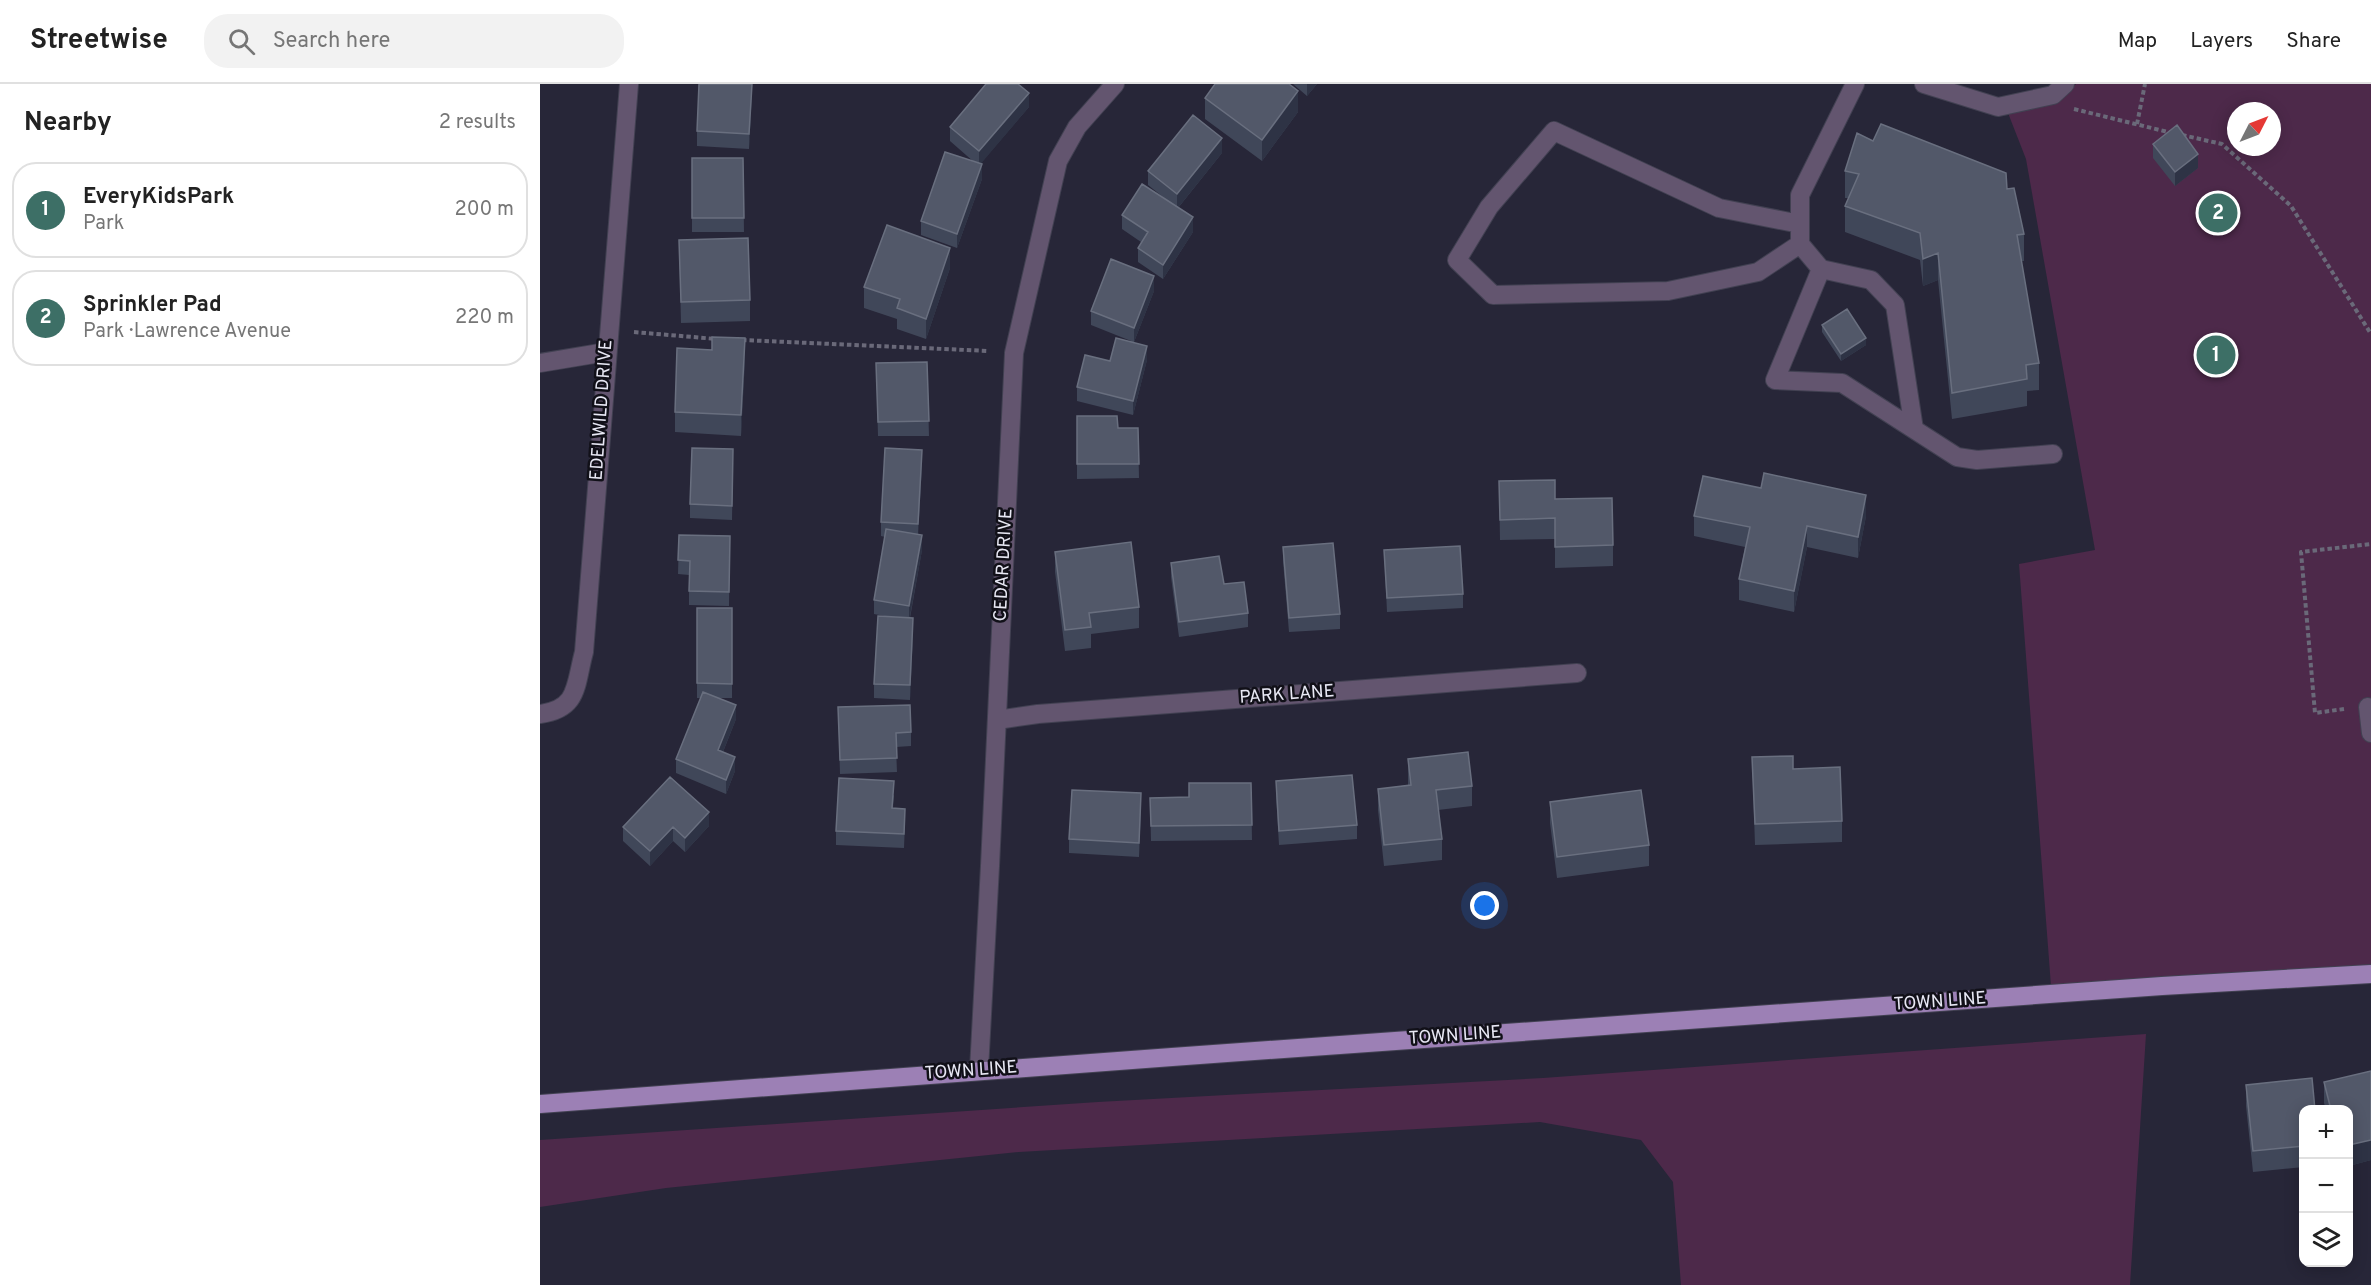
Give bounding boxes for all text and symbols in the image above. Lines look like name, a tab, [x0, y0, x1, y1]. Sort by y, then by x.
search box	[204, 14, 624, 68]
text: Streetwise	[30, 23, 168, 59]
icon: search	[225, 25, 258, 58]
text: Search here	[273, 28, 390, 55]
text: Map	[2118, 28, 2157, 55]
text: Layers	[2190, 28, 2253, 55]
text: Share	[2286, 28, 2341, 55]
north arrow	[2227, 102, 2281, 156]
text: Nearby	[24, 107, 112, 140]
text: 2 results	[439, 110, 516, 136]
text: EveryKidsPark	[83, 184, 234, 211]
pin: 2	[2198, 190, 2238, 236]
text: 1	[42, 197, 50, 223]
text: 200 m	[455, 197, 514, 223]
text: Park	[83, 211, 124, 237]
text: Sprinkler Pad	[83, 292, 222, 319]
text: 2	[39, 305, 52, 331]
text: 220 m	[455, 305, 514, 331]
text: Park · Lawrence Avenue	[83, 319, 291, 345]
pin: 1	[2196, 332, 2236, 378]
street label: EDELWILD DRIVE	[586, 339, 618, 481]
street label: CEDAR DRIVE	[990, 508, 1018, 622]
street label: PARK LANE	[1239, 680, 1335, 710]
your location	[1470, 891, 1499, 920]
street label: TOWN LINE	[1893, 987, 1987, 1017]
street label: TOWN LINE	[1408, 1021, 1502, 1051]
street label: TOWN LINE	[924, 1056, 1018, 1086]
map controls	[2299, 1105, 2353, 1267]
button: +	[2299, 1105, 2353, 1159]
button: −	[2299, 1159, 2353, 1213]
button: layers	[2299, 1213, 2353, 1267]

